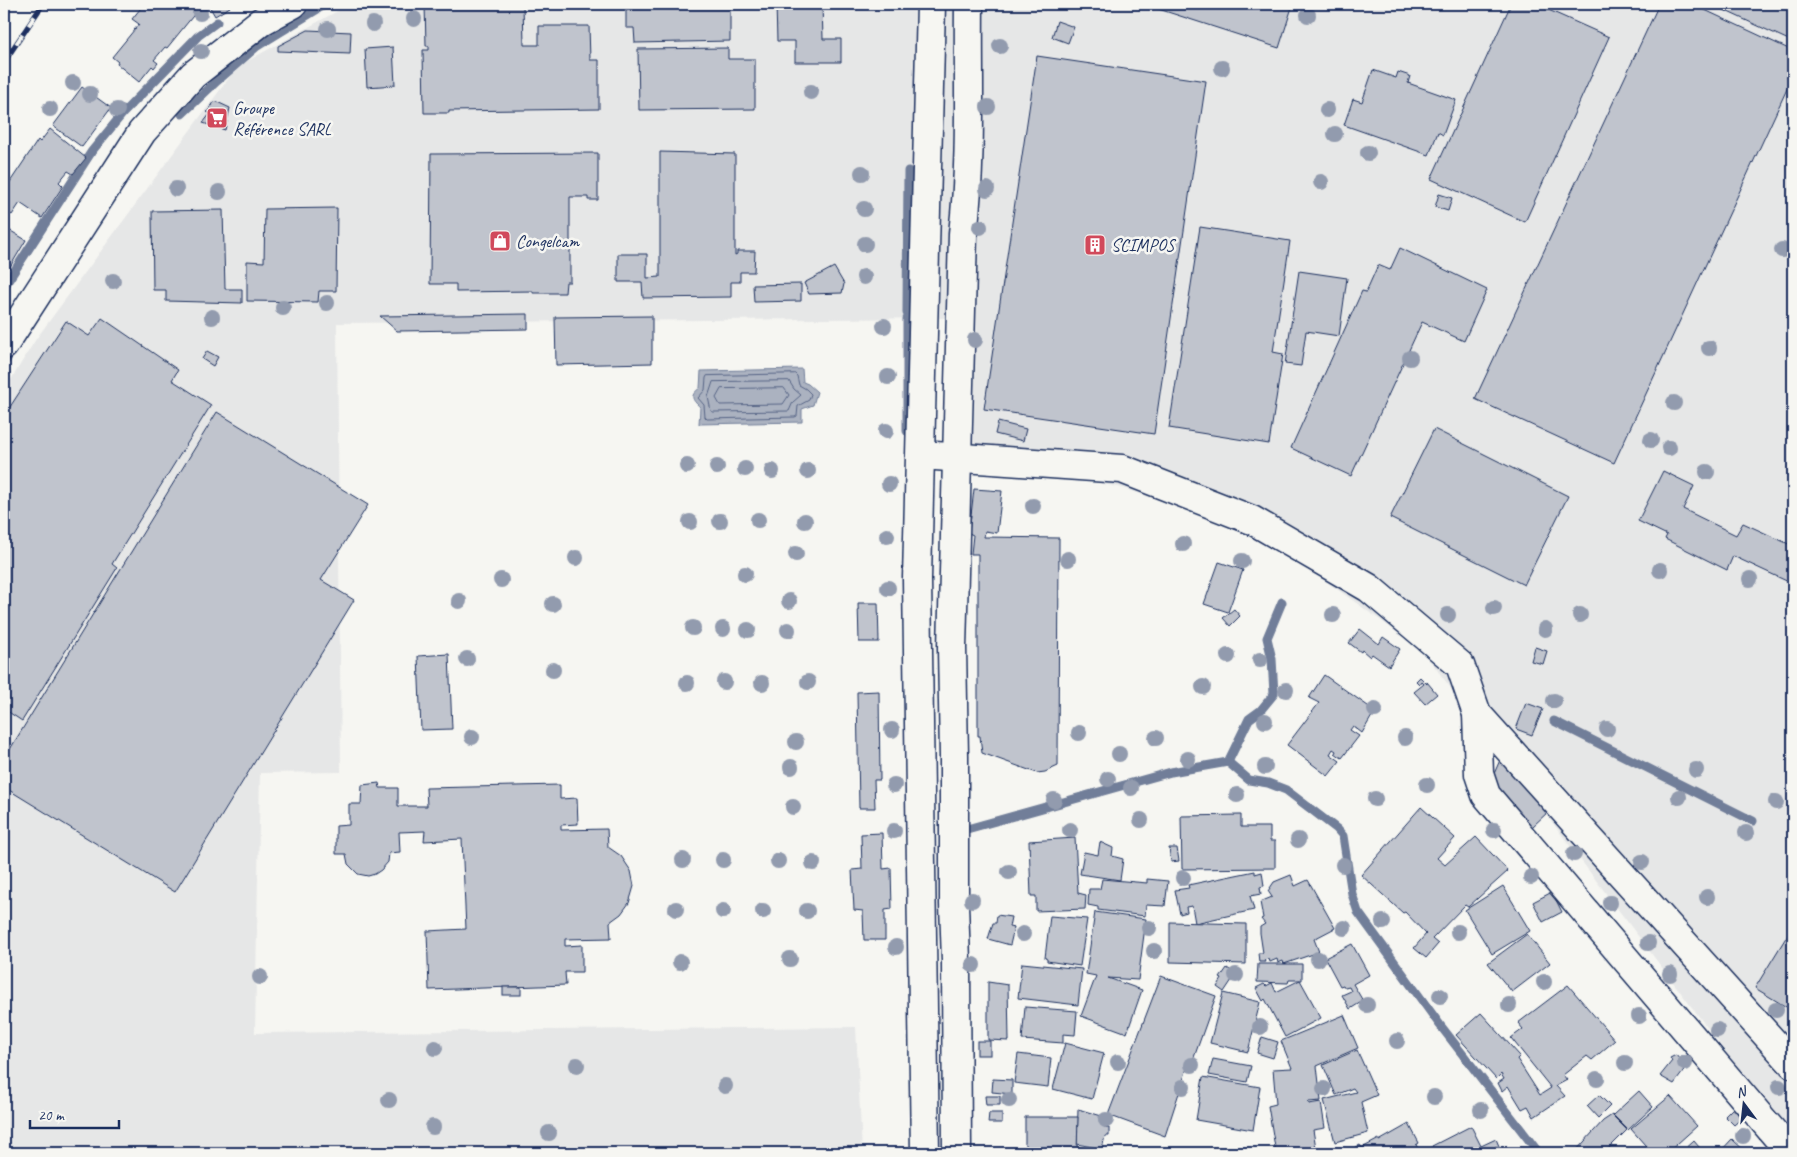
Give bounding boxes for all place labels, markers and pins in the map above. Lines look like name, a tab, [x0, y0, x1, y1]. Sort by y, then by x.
place label: Groupe Référence SARL	[233, 97, 332, 140]
supermarket icon: Groupe Référence SARL	[205, 106, 229, 130]
shop icon: Congelcam	[488, 229, 512, 253]
place label: Congelcam	[516, 230, 580, 252]
building icon: SCIMPOS	[1083, 233, 1107, 257]
place label: SCIMPOS	[1111, 234, 1177, 256]

